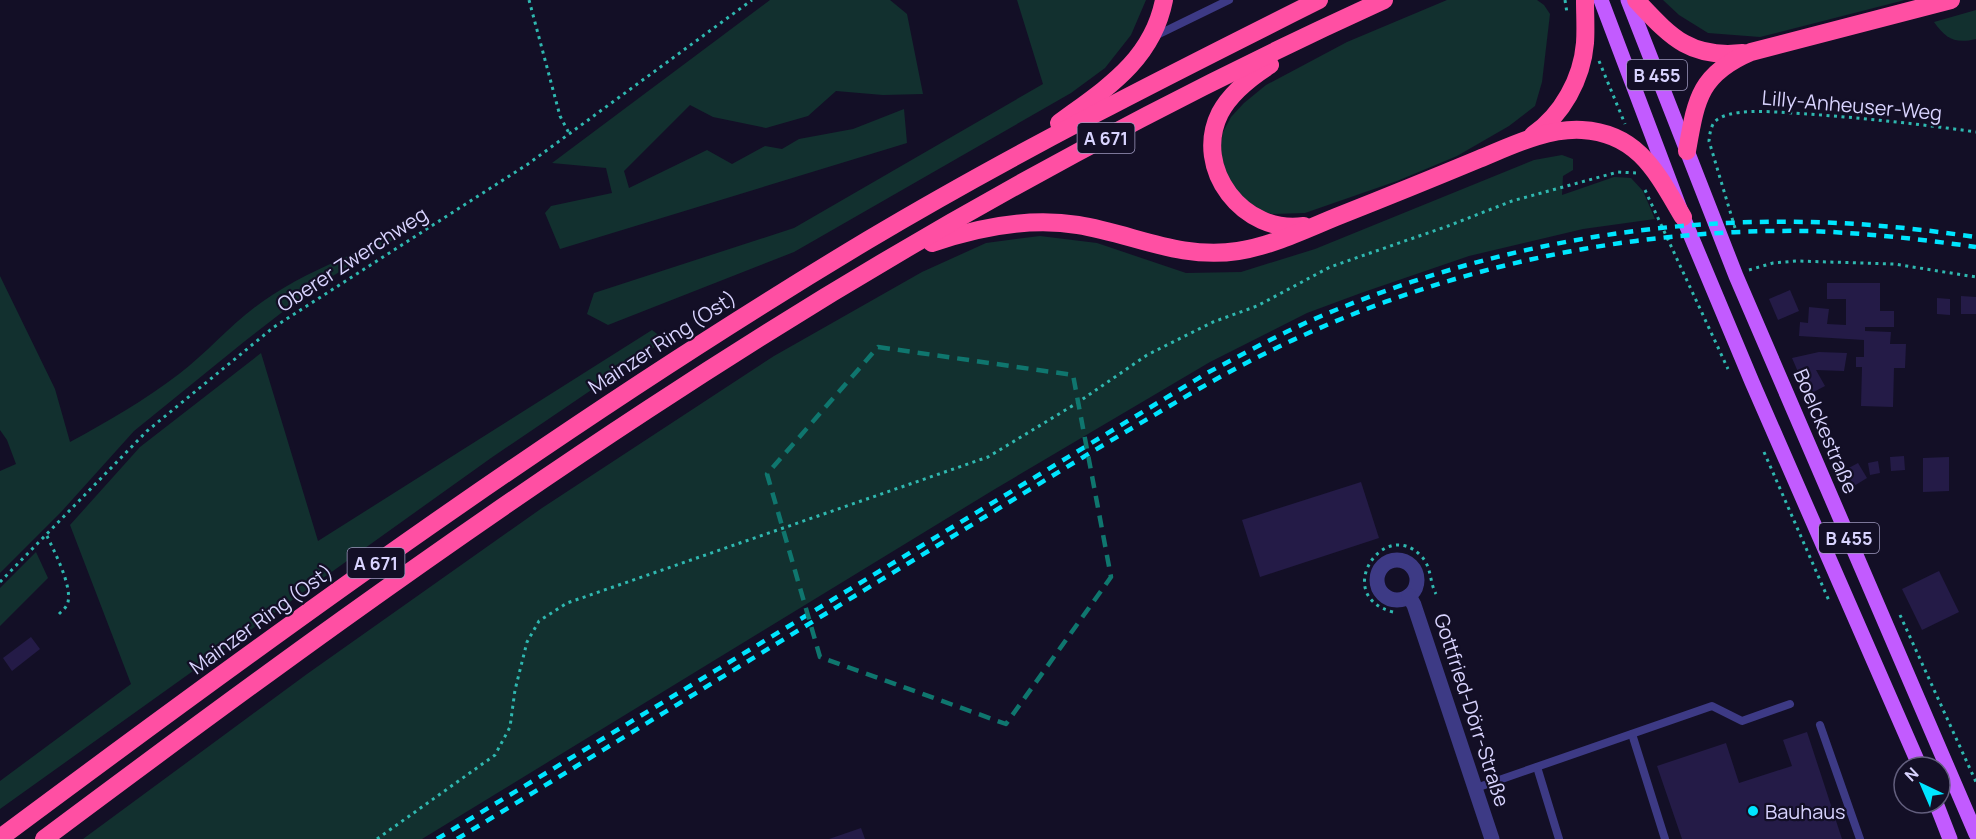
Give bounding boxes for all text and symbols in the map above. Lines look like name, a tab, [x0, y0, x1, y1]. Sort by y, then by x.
road number: B 455	[1627, 60, 1687, 90]
street label: Lilly-Anheuser-Weg	[1761, 84, 1943, 126]
road number: A 671	[1078, 123, 1134, 153]
street label: Oberer Zwerchweg	[272, 200, 432, 318]
street label: Mainzer Ring (Ost)	[583, 284, 741, 400]
street label: Boelckestraße	[1788, 364, 1864, 498]
road number: B 455	[1819, 523, 1879, 553]
road number: A 671	[348, 548, 404, 578]
street label: Mainzer Ring (Ost)	[184, 558, 338, 680]
street label: Gottfried-Dörr-Straße	[1428, 610, 1516, 810]
north arrow	[1892, 755, 1952, 815]
text: N	[1900, 762, 1923, 786]
place label: Bauhaus	[1765, 798, 1846, 825]
marker: Bauhaus	[1746, 804, 1760, 818]

